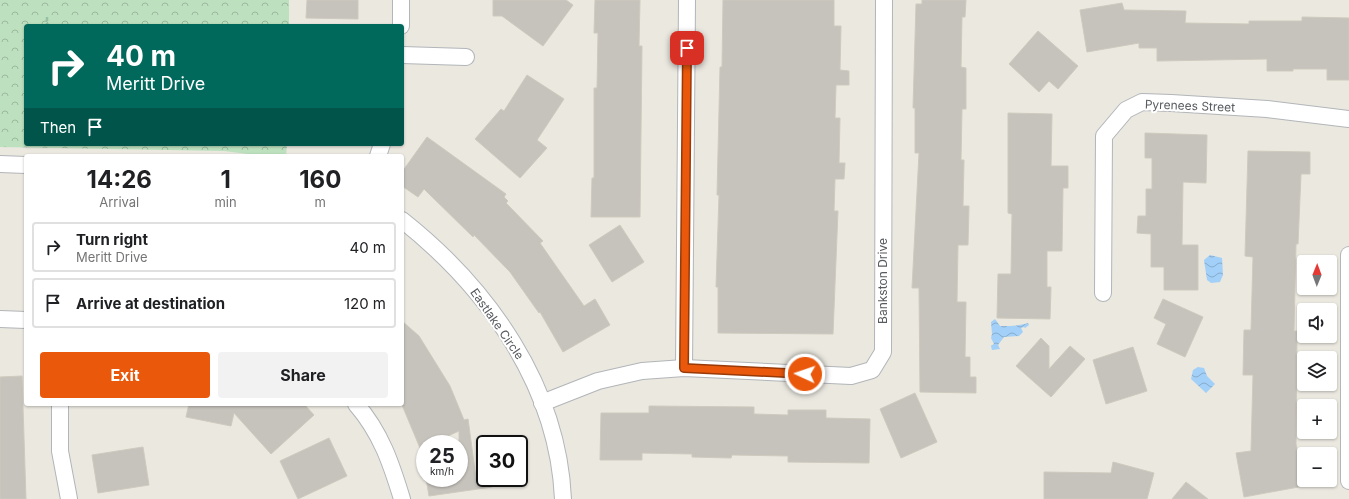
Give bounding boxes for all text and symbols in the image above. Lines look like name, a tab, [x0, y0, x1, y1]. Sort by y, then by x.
pin	[670, 31, 704, 65]
icon: arrive	[676, 37, 698, 59]
text: 40 m	[106, 39, 176, 73]
icon: right	[40, 40, 92, 92]
text: Meritt Drive	[106, 73, 205, 94]
street label: Pyrenees Street	[1145, 96, 1236, 115]
icon: arrive	[84, 116, 106, 138]
text: Then	[40, 118, 76, 137]
text: 14:26	[87, 165, 152, 194]
text: 1	[220, 165, 231, 194]
text: 160	[299, 165, 341, 194]
text: Arrival	[99, 194, 139, 210]
text: min	[214, 194, 237, 210]
text: m	[315, 194, 326, 210]
text: Turn right	[76, 230, 148, 249]
icon: right	[42, 236, 64, 258]
text: 40 m	[349, 238, 386, 257]
street label: Bankston Drive	[875, 238, 890, 324]
text: Meritt Drive	[76, 249, 148, 265]
north arrow	[1297, 255, 1337, 295]
map controls	[1297, 255, 1337, 487]
street label: Eastlake Circle	[467, 285, 527, 362]
icon: arrive	[42, 292, 64, 314]
text: Arrive at destination	[76, 294, 225, 313]
text: 120 m	[344, 294, 386, 313]
button: sound	[1297, 303, 1337, 343]
button: layers	[1297, 351, 1337, 391]
button: Exit	[40, 352, 210, 398]
button: Share	[218, 352, 388, 398]
position arrow	[784, 353, 826, 395]
button: +	[1297, 399, 1337, 439]
speed limit sign: 30	[476, 435, 528, 487]
text: 25	[429, 444, 455, 468]
button: −	[1297, 447, 1337, 487]
text: km/h	[430, 465, 454, 477]

